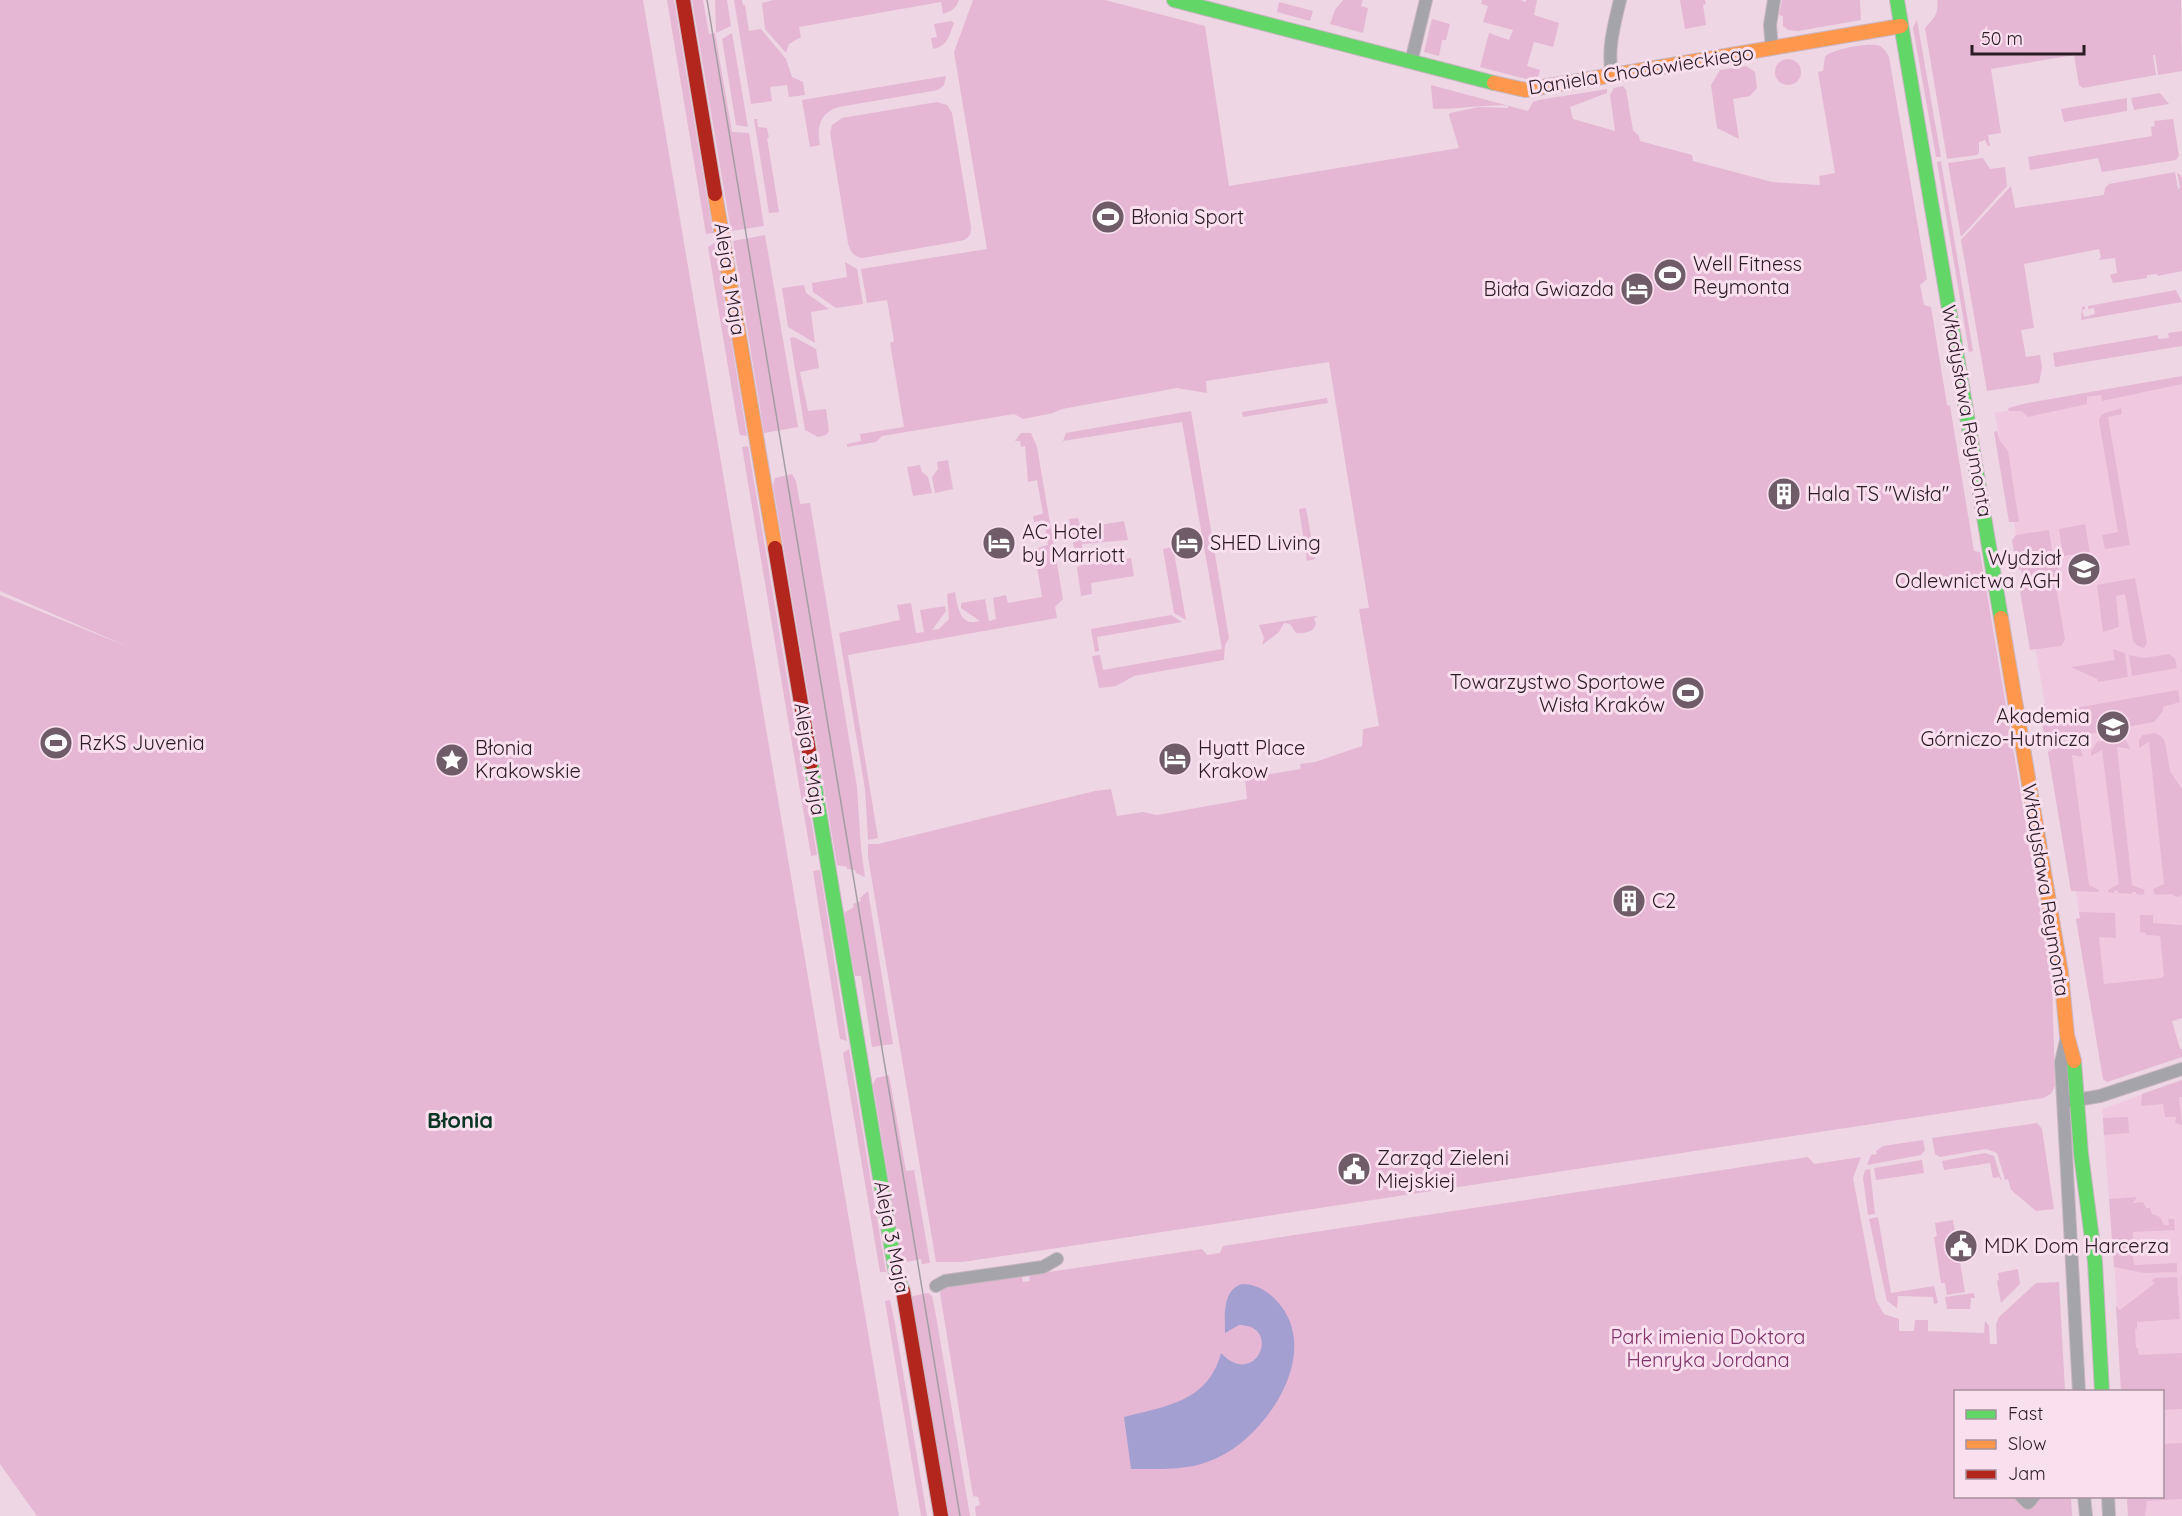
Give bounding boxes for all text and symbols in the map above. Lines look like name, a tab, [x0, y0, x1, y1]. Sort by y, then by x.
scale bar	[1972, 18, 2084, 56]
text: 50 m	[1981, 27, 2023, 50]
street label: Daniela Chodowieckiego	[1526, 39, 1755, 100]
sports icon: Błonia Sport	[1090, 199, 1126, 235]
place label: Błonia Sport	[1131, 204, 1244, 229]
street label: Aleja 3 Maja	[709, 221, 752, 337]
place label: Well Fitness Reymonta	[1693, 251, 1802, 299]
sports icon: Well Fitness Reymonta	[1652, 257, 1688, 293]
hotel icon: Biała Gwiazda	[1619, 271, 1655, 307]
place label: Biała Gwiazda	[1483, 276, 1614, 301]
street label: Władysława Reymonta	[1937, 303, 1998, 519]
building icon: Hala TS "Wisła"	[1766, 476, 1802, 512]
place label: Hala TS "Wisła"	[1807, 481, 1950, 506]
place label: AC Hotel by Marriott	[1022, 519, 1125, 567]
hotel icon: AC Hotel by Marriott	[981, 525, 1017, 561]
hotel icon: SHED Living	[1169, 525, 1205, 561]
place label: SHED Living	[1210, 530, 1321, 555]
place label: Wydział Odlewnictwa AGH	[1895, 545, 2061, 593]
school or university icon: Wydział Odlewnictwa AGH	[2066, 551, 2102, 587]
place label: Towarzystwo Sportowe Wisła Kraków	[1450, 669, 1665, 717]
sports icon: Towarzystwo Sportowe Wisła Kraków	[1670, 675, 1706, 711]
street label: Aleja 3 Maja	[789, 701, 832, 817]
place label: Akademia Górniczo-Hutnicza	[1920, 703, 2090, 751]
school or university icon: Akademia Górniczo-Hutnicza	[2095, 709, 2131, 745]
sports icon: RzKS Juvenia	[38, 725, 74, 761]
place label: RzKS Juvenia	[79, 730, 205, 755]
place label: Błonia Krakowskie	[475, 735, 581, 783]
place label: Hyatt Place Krakow	[1198, 735, 1305, 783]
hotel icon: Hyatt Place Krakow	[1157, 741, 1193, 777]
place icon: Błonia Krakowskie	[434, 742, 470, 778]
street label: Władysława Reymonta	[2017, 782, 2076, 998]
building icon: C2	[1611, 883, 1647, 919]
place label: C2	[1652, 888, 1676, 913]
district label: Błonia	[427, 1106, 493, 1134]
place label: Zarząd Zieleni Miejskiej	[1377, 1145, 1509, 1193]
public building icon: Zarząd Zieleni Miejskiej	[1336, 1151, 1372, 1187]
street label: Aleja 3 Maja	[869, 1179, 916, 1295]
public building icon: MDK Dom Harcerza	[1943, 1228, 1979, 1264]
place label: MDK Dom Harcerza	[1984, 1233, 2169, 1258]
park label: Park imienia Doktora Henryka Jordana	[1611, 1324, 1805, 1372]
legend	[1954, 1390, 2164, 1498]
text: Fast	[2008, 1402, 2043, 1425]
text: Slow	[2008, 1432, 2046, 1455]
text: Jam	[2008, 1462, 2046, 1485]

